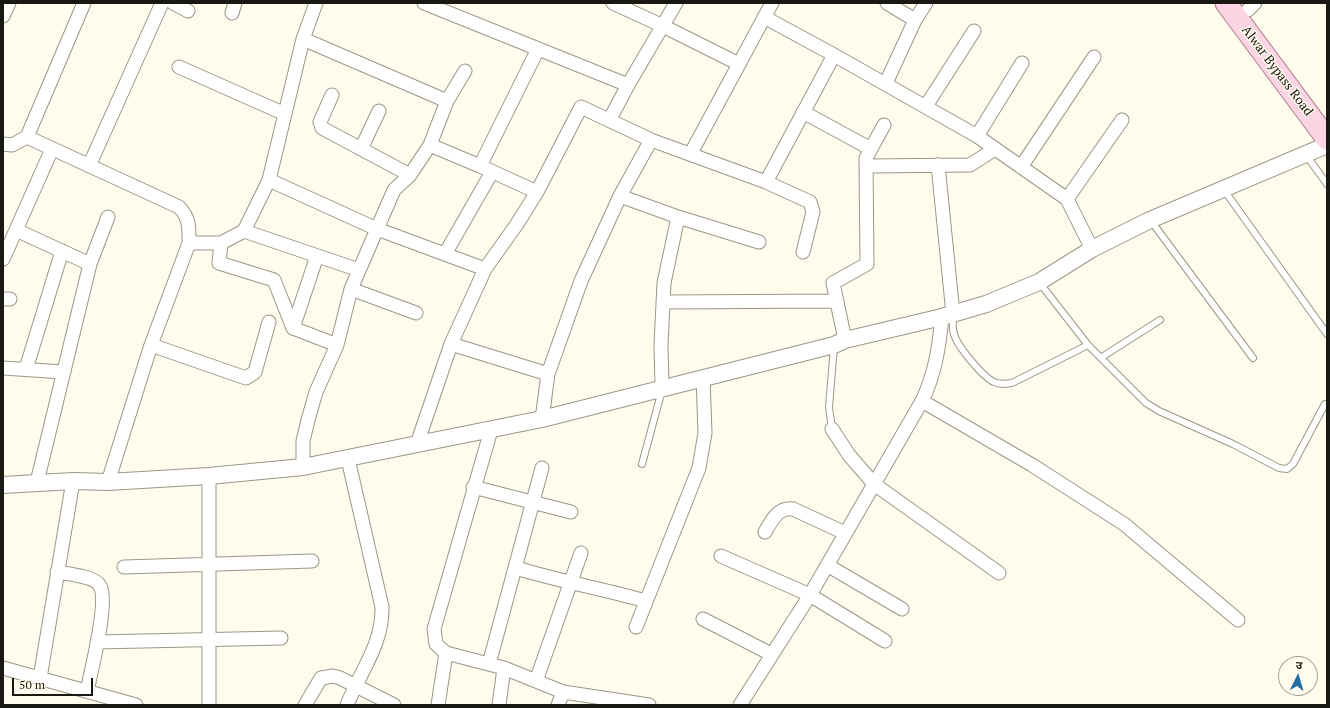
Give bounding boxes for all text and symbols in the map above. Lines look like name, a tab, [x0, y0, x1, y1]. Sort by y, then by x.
street label: Alwar Bypass Road	[1238, 23, 1316, 119]
north arrow	[1278, 656, 1318, 696]
text: उ	[1295, 658, 1303, 672]
scale bar	[14, 670, 95, 696]
text: 50 m	[19, 677, 45, 692]

